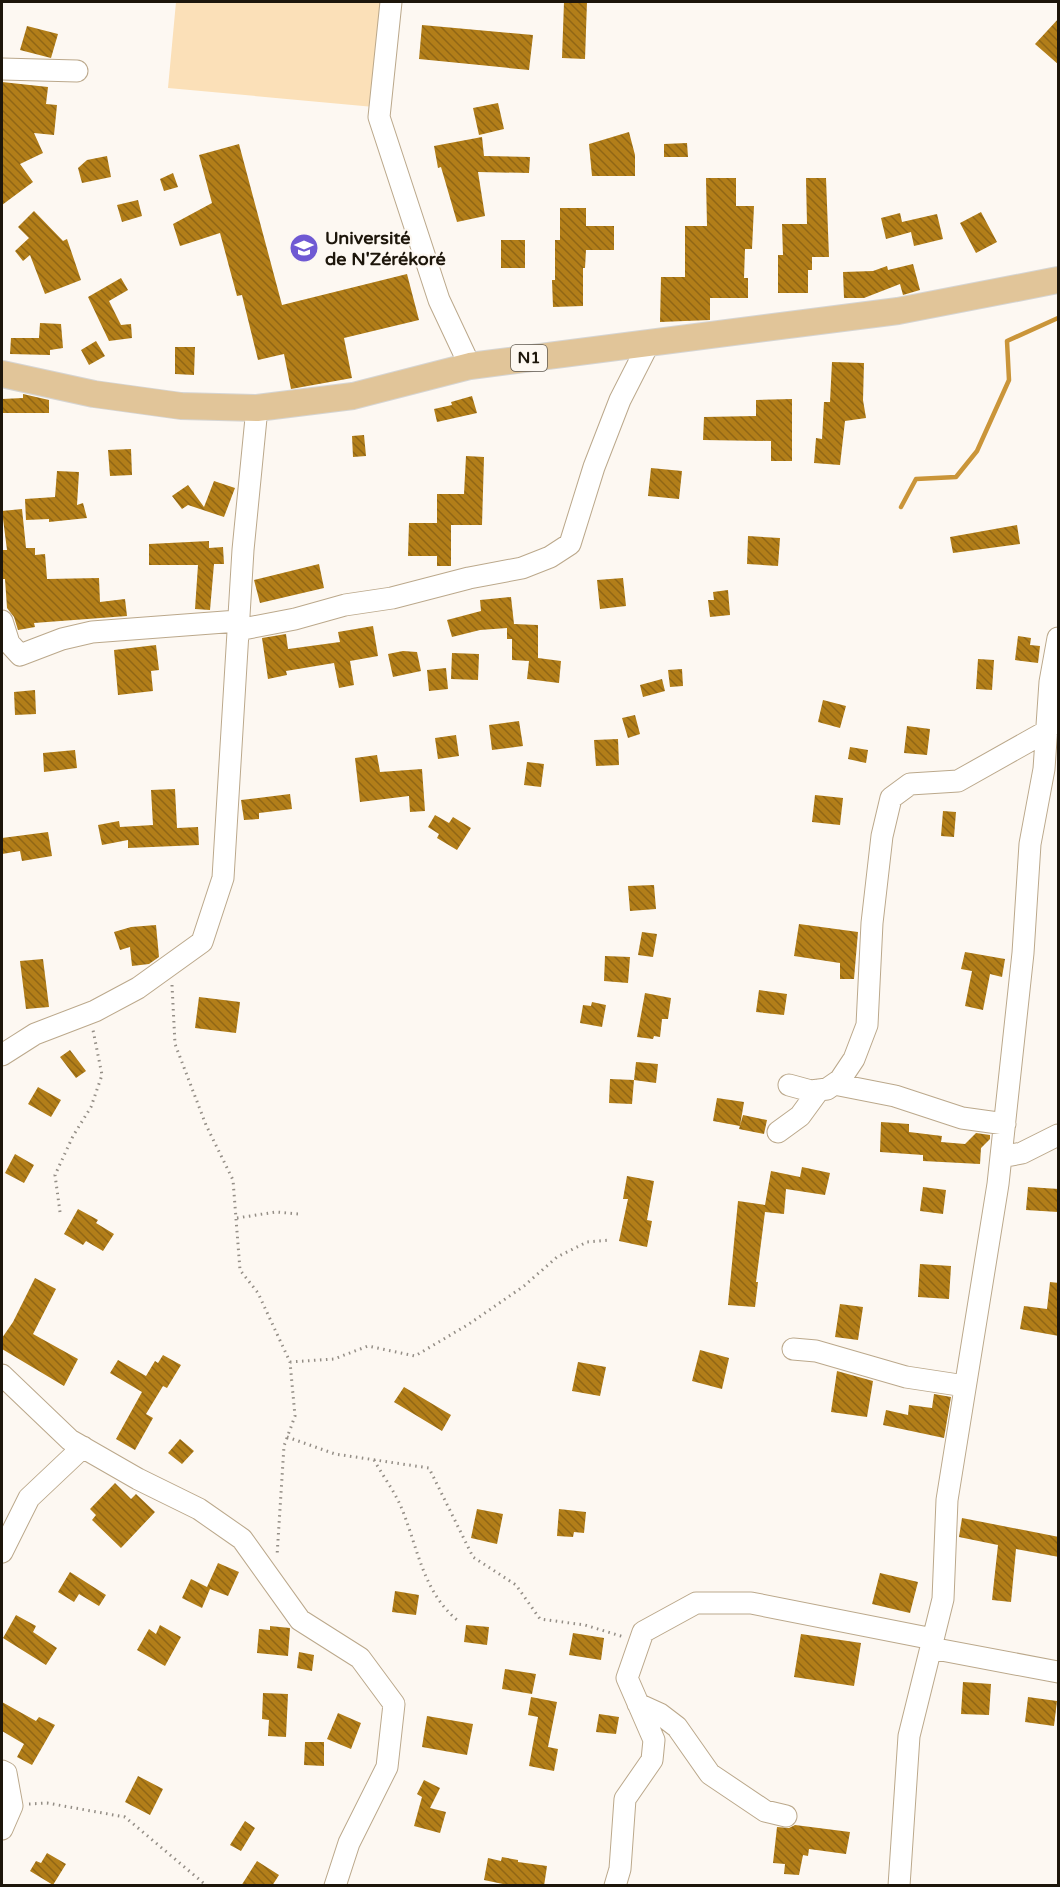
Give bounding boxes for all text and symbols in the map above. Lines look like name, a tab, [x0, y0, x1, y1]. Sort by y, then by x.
place label: Université de N'Zérékoré	[325, 227, 446, 270]
school or university icon: Université de N'Zérékoré	[288, 232, 320, 264]
road number: N1	[511, 345, 547, 371]

